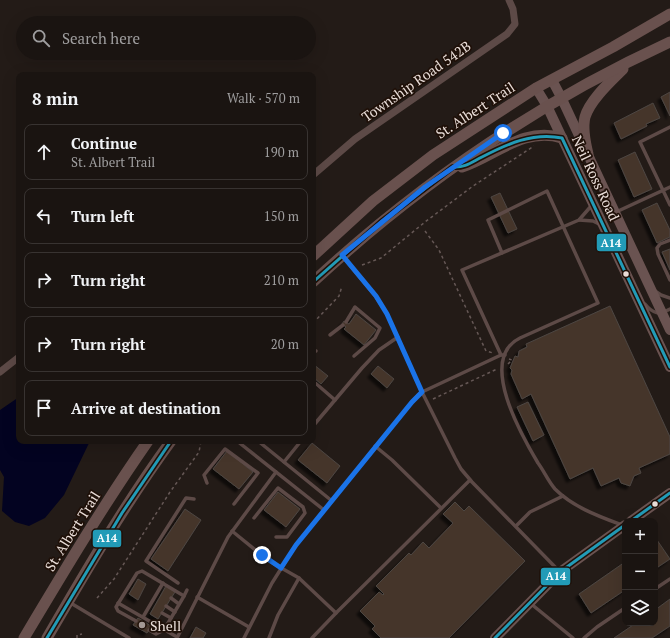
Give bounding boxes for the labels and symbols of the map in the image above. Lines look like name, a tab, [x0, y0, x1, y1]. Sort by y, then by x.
street label: Township Road 542B	[358, 36, 474, 126]
street label: St. Albert Trail	[432, 77, 518, 143]
route start	[494, 124, 512, 142]
street label: Neil Ross Road	[568, 132, 624, 224]
line badge: A14	[596, 233, 627, 252]
text: A14	[601, 236, 622, 250]
unlabelled marker	[621, 269, 631, 279]
street label: St. Albert Trail	[40, 487, 104, 575]
unlabelled marker	[650, 499, 660, 509]
line badge: A14	[92, 529, 122, 548]
text: A14	[97, 531, 118, 545]
route end	[253, 546, 271, 564]
line badge: A14	[540, 567, 571, 586]
text: A14	[546, 569, 567, 583]
place label: Shell	[150, 616, 181, 635]
marker: Shell	[137, 620, 147, 630]

